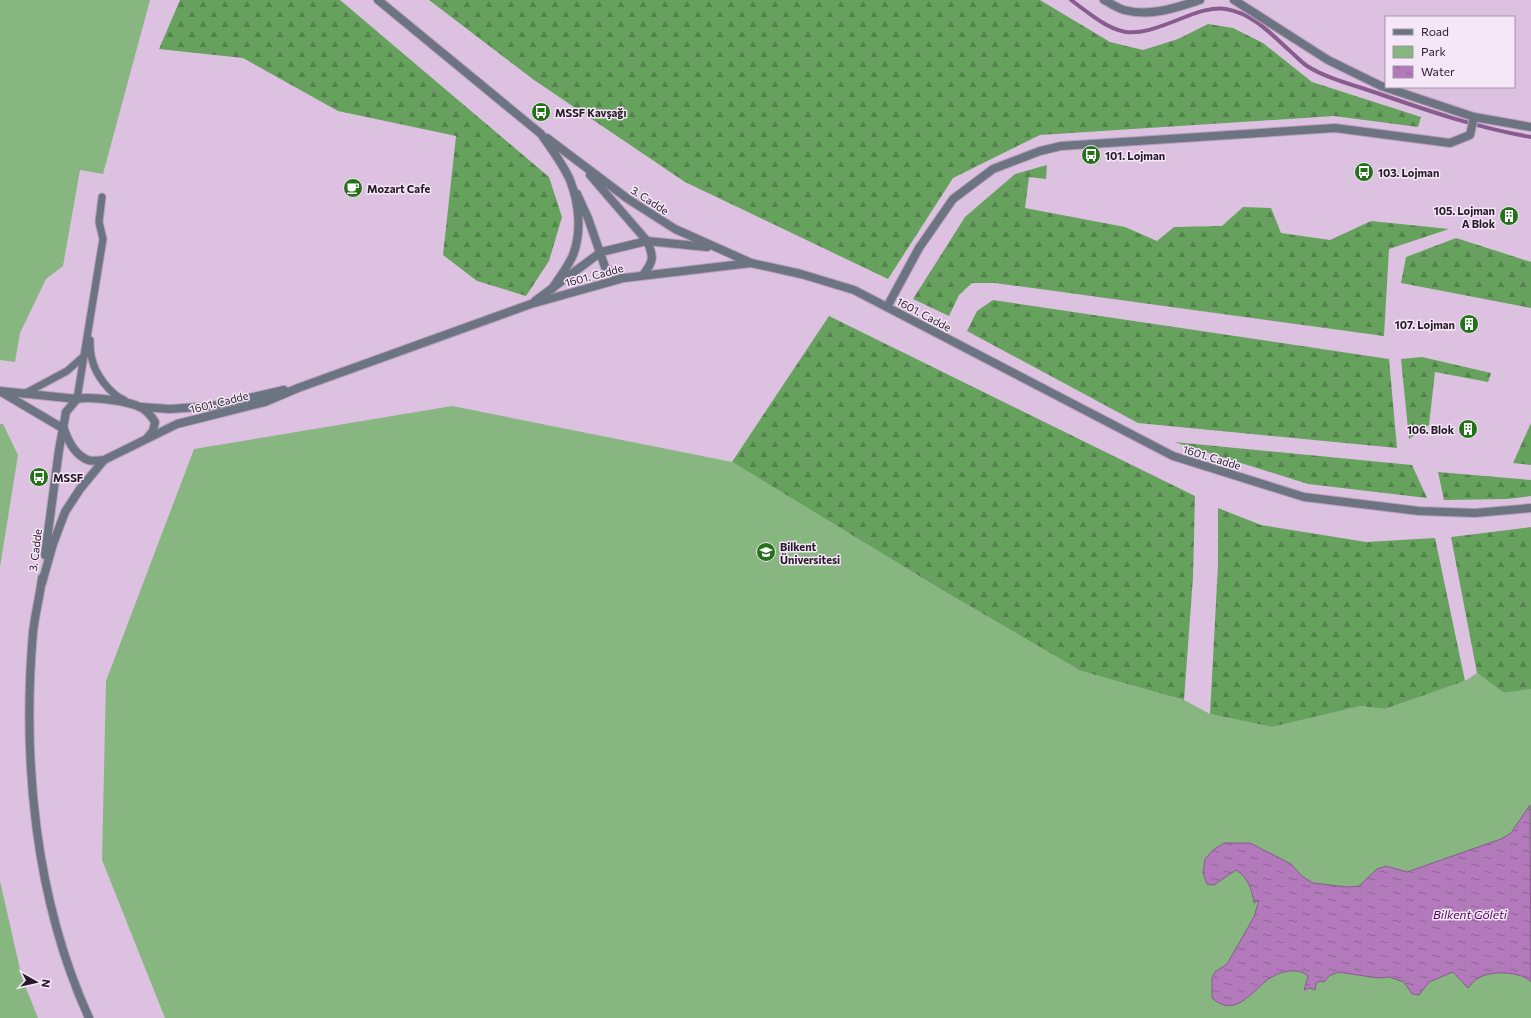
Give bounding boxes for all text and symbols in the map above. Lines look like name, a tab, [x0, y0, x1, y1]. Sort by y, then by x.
legend	[1385, 16, 1515, 88]
text: Road	[1421, 24, 1449, 38]
text: Park	[1421, 44, 1447, 58]
text: Water	[1421, 64, 1455, 78]
bus stop icon: MSSF Kavşağı	[530, 101, 552, 123]
place label: MSSF Kavşağı	[555, 106, 626, 119]
bus stop icon: 101. Lojman	[1080, 144, 1102, 166]
place label: 101. Lojman	[1105, 149, 1165, 162]
bus stop icon: 103. Lojman	[1353, 161, 1375, 183]
place label: 103. Lojman	[1378, 166, 1439, 179]
cafe icon: Mozart Cafe	[342, 177, 364, 199]
place label: Mozart Cafe	[367, 182, 430, 195]
street label: 3. Cadde	[629, 183, 672, 217]
place label: 105. Lojman A Blok	[1434, 204, 1496, 230]
building icon: 105. Lojman A Blok	[1498, 205, 1520, 227]
street label: 1601. Cadde	[563, 261, 625, 289]
street label: 1601. Cadde	[895, 294, 954, 334]
building icon: 107. Lojman	[1458, 313, 1480, 335]
place label: 107. Lojman	[1395, 318, 1455, 331]
street label: 1601. Cadde	[188, 388, 250, 416]
building icon: 106. Blok	[1457, 418, 1479, 440]
place label: 106. Blok	[1407, 423, 1455, 436]
street label: 1601. Cadde	[1182, 442, 1243, 472]
bus stop icon: MSSF	[28, 466, 50, 488]
place label: MSSF	[53, 471, 83, 484]
street label: 3. Cadde	[26, 528, 44, 572]
place label: Bilkent Üniversitesi	[780, 540, 840, 566]
school or university icon: Bilkent Üniversitesi	[755, 541, 777, 563]
water label: Bilkent Göleti	[1433, 907, 1508, 921]
north arrow	[16, 962, 56, 1002]
text: N	[39, 978, 53, 988]

